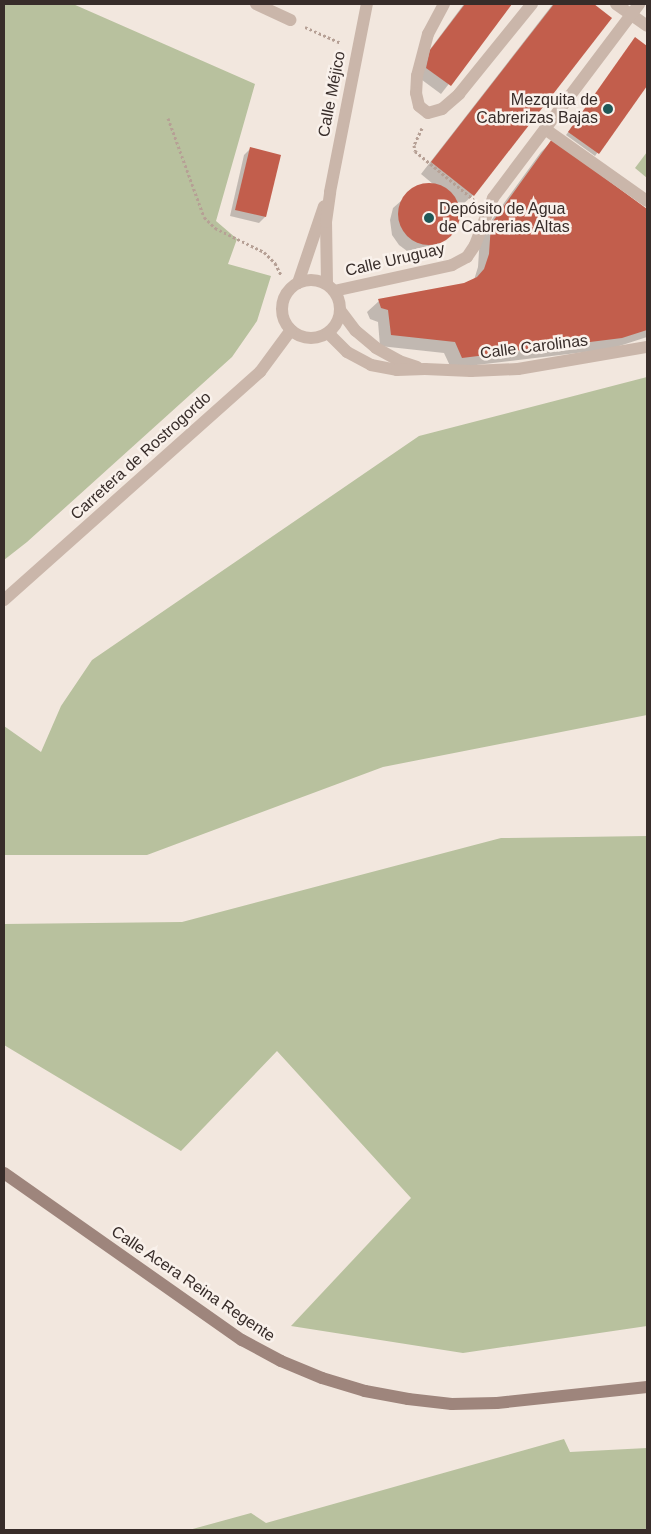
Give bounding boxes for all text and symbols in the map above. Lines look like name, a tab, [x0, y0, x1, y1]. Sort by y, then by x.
street label: Calle Méjico	[314, 49, 350, 139]
place label: Mezquita de Cabrerizas Bajas	[476, 90, 598, 128]
marker: Mezquita de Cabrerizas Bajas	[602, 103, 614, 115]
place label: Depósito de Agua de Cabrerias Altas	[439, 199, 571, 237]
marker: Depósito de Agua de Cabrerias Altas	[423, 212, 435, 224]
street label: Calle Uruguay	[343, 239, 447, 281]
street label: Calle Carolinas	[479, 331, 589, 363]
street label: Carretera de Rostrogordo	[67, 388, 215, 524]
street label: Calle Acera Reina Regente	[107, 1222, 279, 1346]

